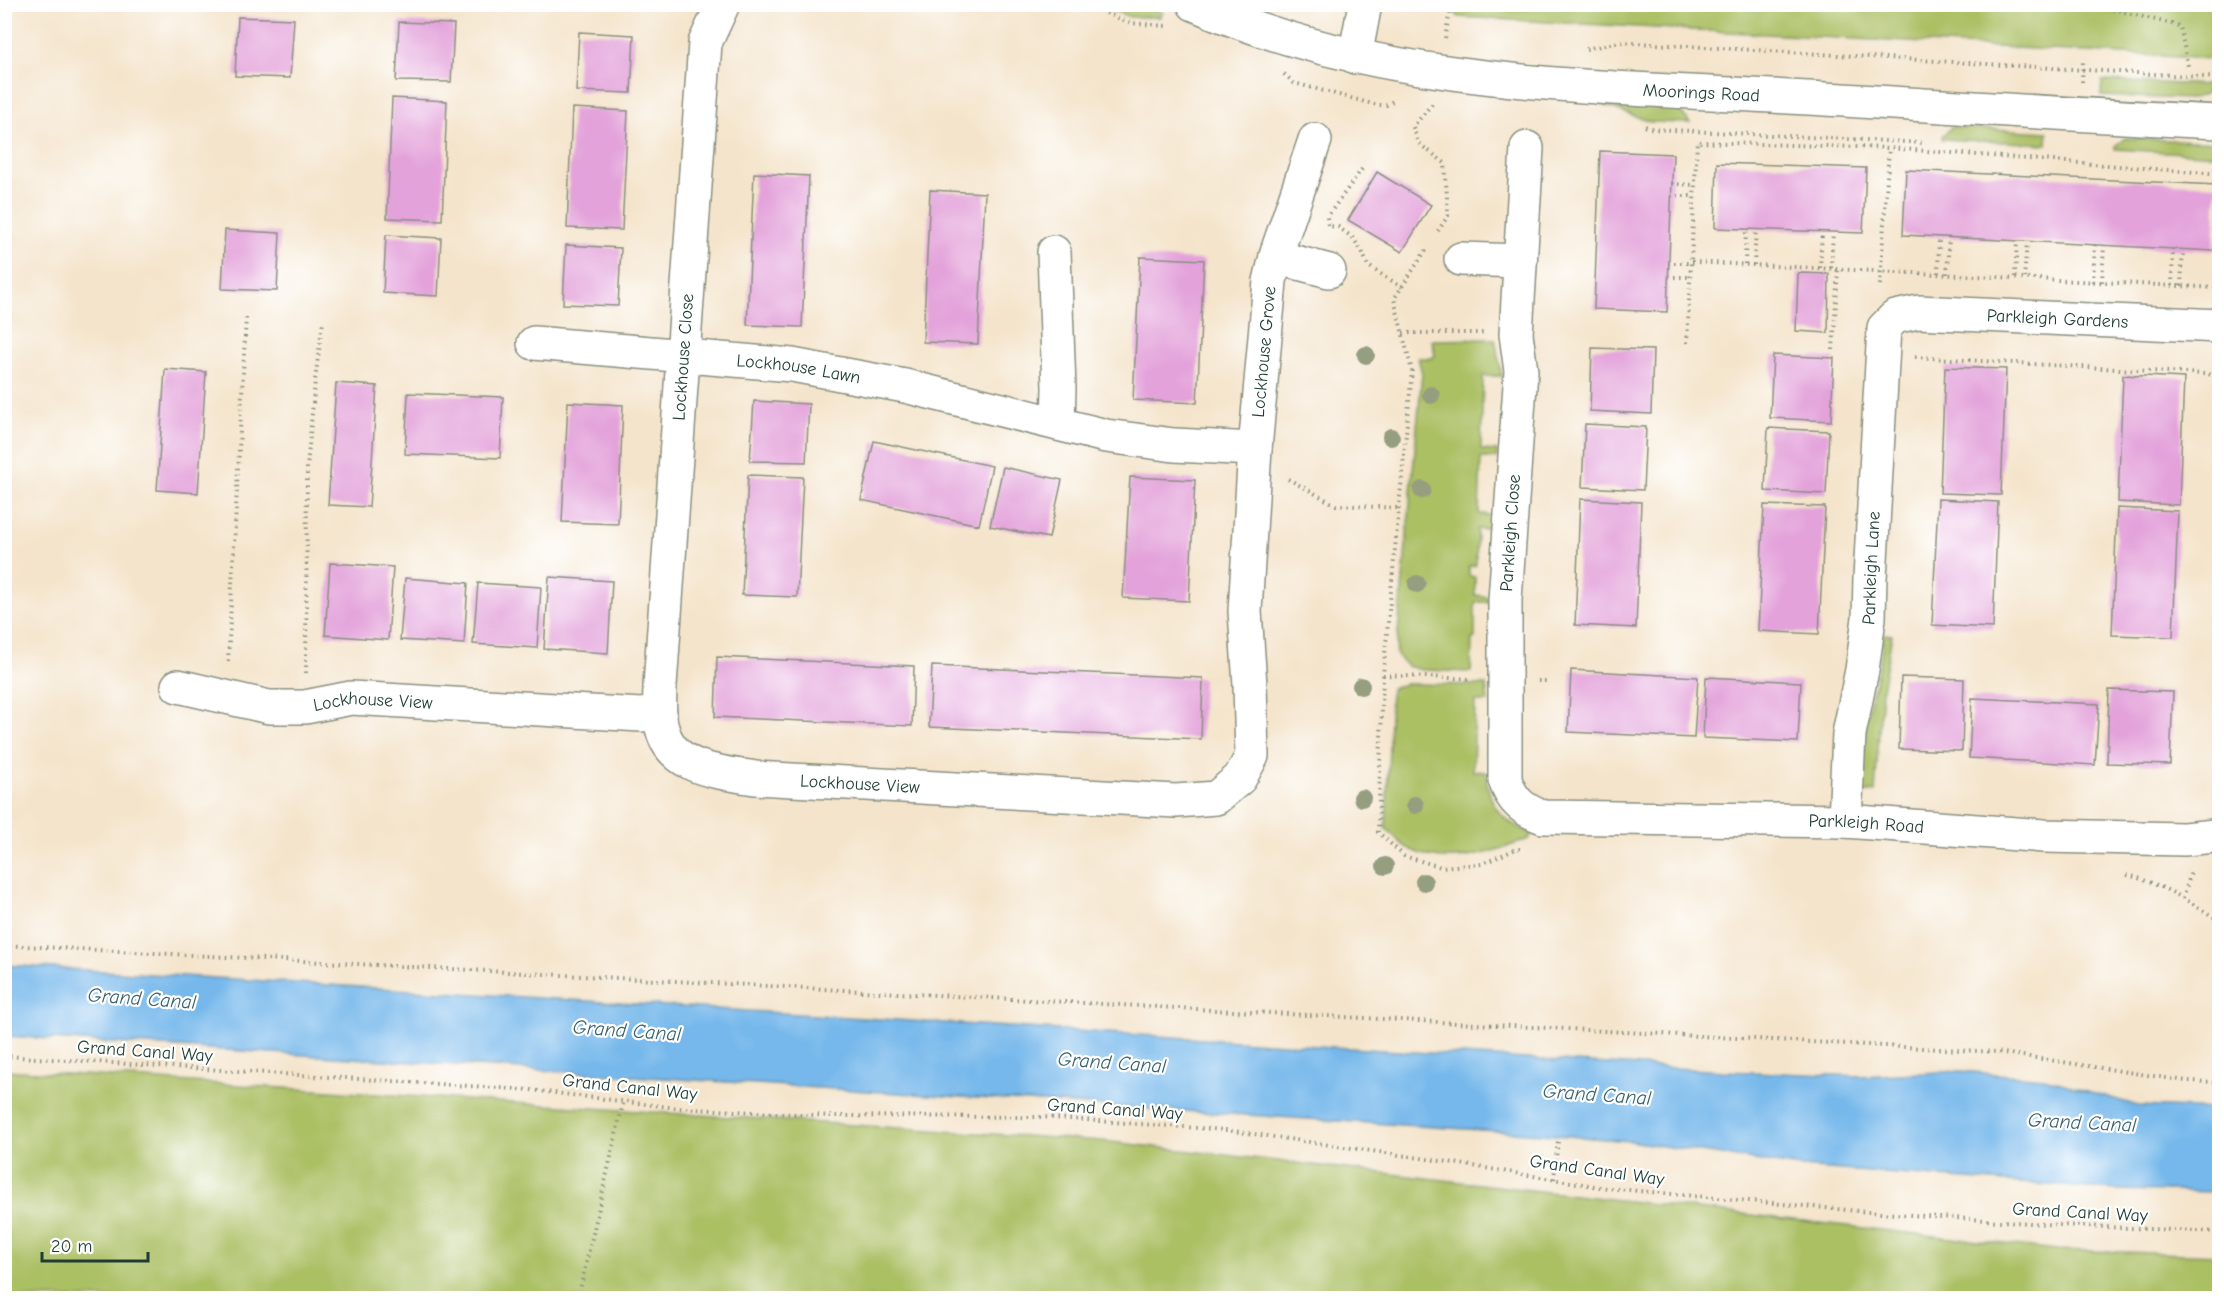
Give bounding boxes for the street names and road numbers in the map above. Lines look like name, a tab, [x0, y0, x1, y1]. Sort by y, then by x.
street label: Moorings Road	[1642, 80, 1760, 106]
street label: Lockhouse Grove	[1248, 285, 1280, 418]
street label: Lockhouse Close	[669, 293, 698, 421]
street label: Parkleigh Gardens	[1986, 305, 2129, 333]
street label: Lockhouse Lawn	[736, 350, 862, 389]
street label: Parkleigh Close	[1496, 474, 1525, 592]
street label: Parkleigh Lane	[1858, 511, 1885, 626]
street label: Lockhouse View	[311, 688, 433, 716]
street label: Lockhouse View	[799, 770, 921, 798]
street label: Parkleigh Road	[1808, 811, 1925, 838]
street label: Grand Canal Way	[77, 1036, 214, 1067]
street label: Grand Canal Way	[561, 1070, 699, 1105]
street label: Grand Canal Way	[1047, 1094, 1184, 1125]
street label: Grand Canal Way	[1528, 1151, 1667, 1190]
street label: Grand Canal Way	[2012, 1198, 2149, 1227]

